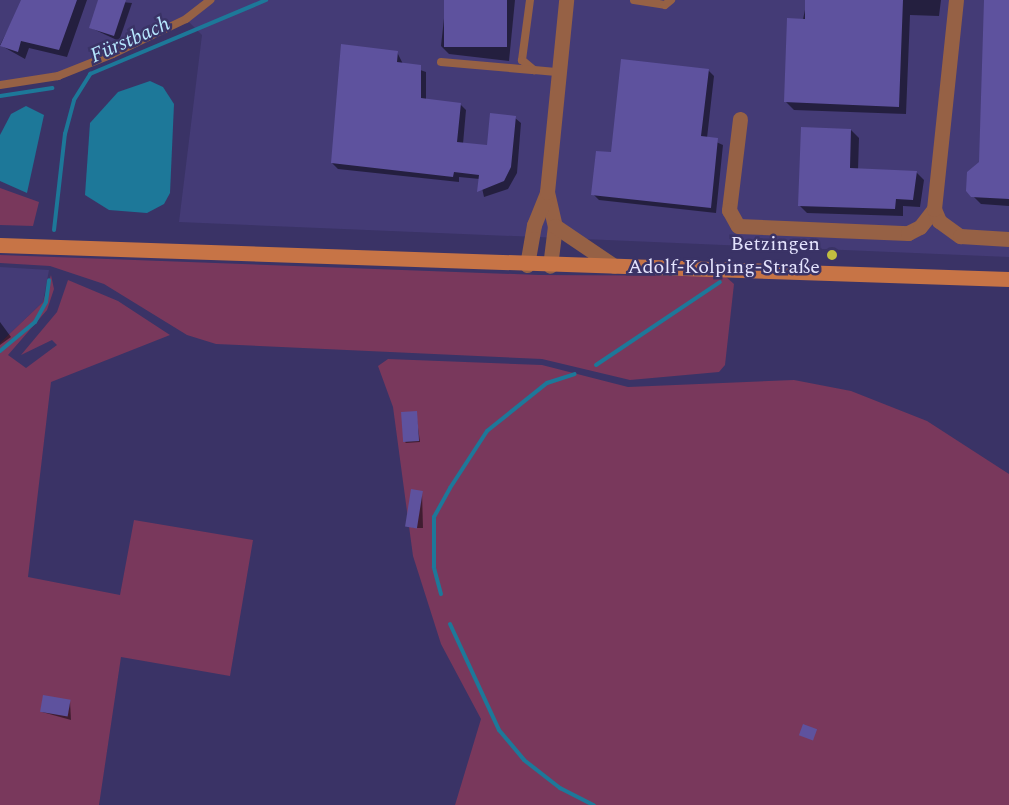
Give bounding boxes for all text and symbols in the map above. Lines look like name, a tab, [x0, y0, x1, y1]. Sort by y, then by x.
water label: Fürstbach	[86, 11, 174, 69]
place label: Betzingen Adolf-Kolping-Straße	[628, 232, 820, 279]
marker: Betzingen Adolf-Kolping-Straße	[825, 248, 839, 262]

